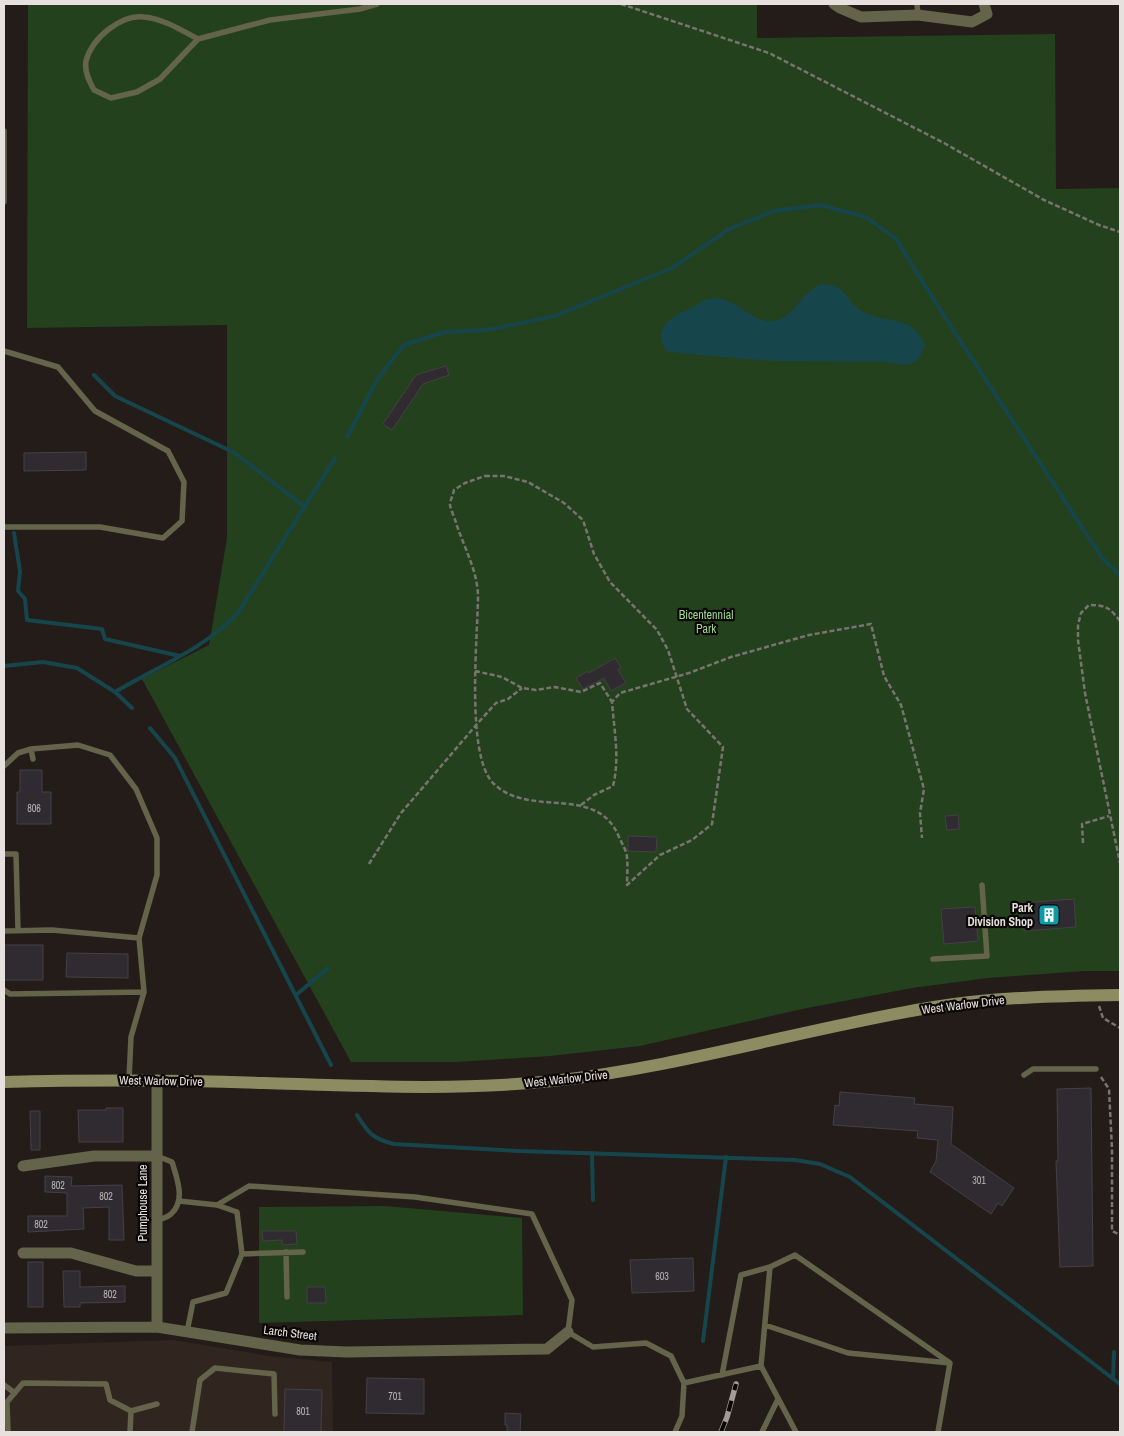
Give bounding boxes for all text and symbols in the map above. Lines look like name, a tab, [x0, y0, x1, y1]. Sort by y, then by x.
park label: Bicentennial Park	[679, 607, 733, 637]
house number: 806	[27, 802, 41, 815]
place label: Park Division Shop	[967, 900, 1034, 930]
building icon: Park Division Shop	[1037, 903, 1061, 927]
street label: West Warlow Drive	[921, 992, 1005, 1018]
street label: West Warlow Drive	[524, 1067, 608, 1091]
street label: West Warlow Drive	[119, 1072, 203, 1090]
street label: Pumphouse Lane	[135, 1164, 151, 1242]
house number: 301	[972, 1174, 986, 1187]
house number: 802	[51, 1179, 65, 1192]
house number: 802	[99, 1190, 113, 1203]
house number: 802	[34, 1218, 48, 1231]
house number: 603	[655, 1270, 669, 1283]
house number: 802	[103, 1288, 117, 1301]
street label: Larch Street	[262, 1322, 318, 1344]
house number: 701	[388, 1390, 402, 1403]
house number: 801	[296, 1405, 310, 1418]

